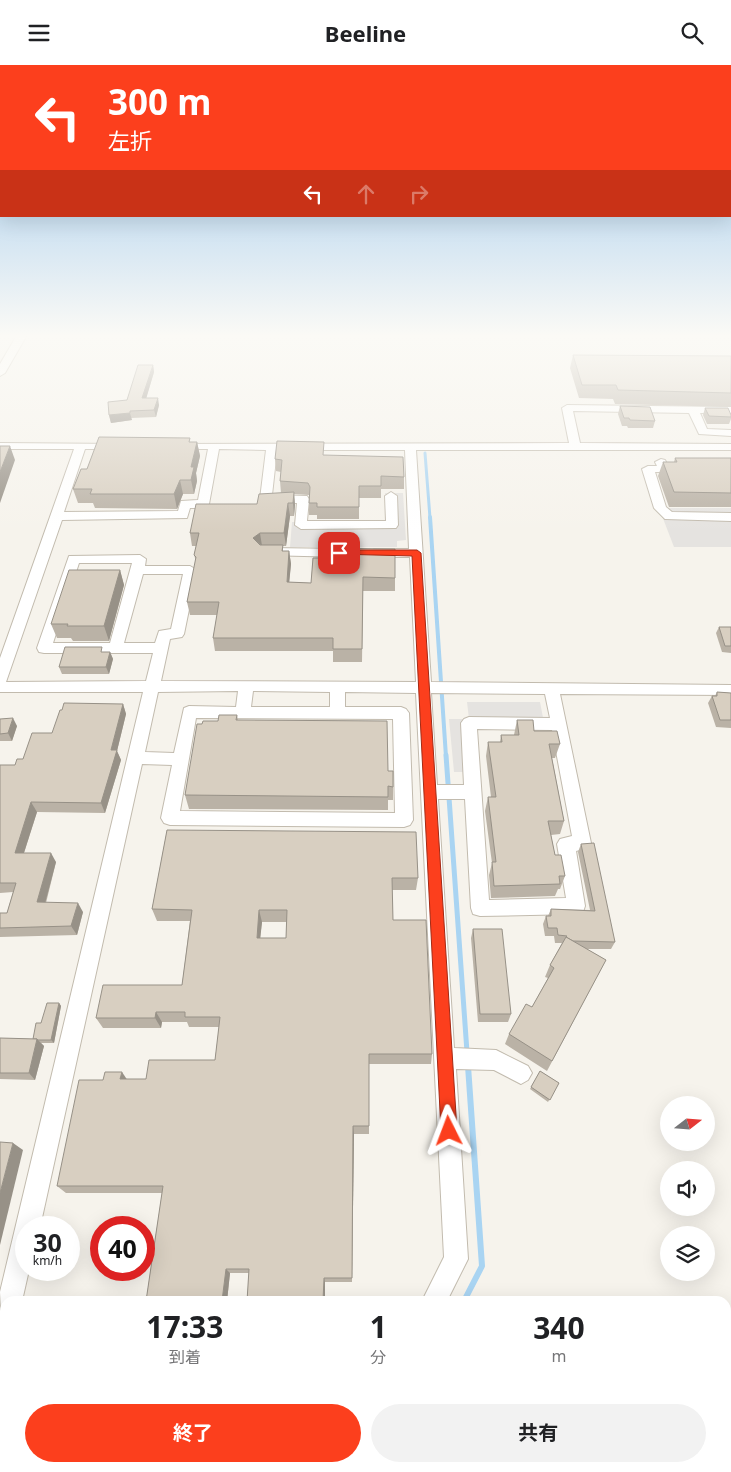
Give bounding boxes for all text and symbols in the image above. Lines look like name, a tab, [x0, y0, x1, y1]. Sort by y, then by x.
text: Beeline	[325, 18, 406, 48]
icon: menu	[25, 19, 53, 47]
icon: search	[678, 19, 706, 47]
text: 300 m	[108, 78, 211, 125]
icon: left	[25, 85, 90, 150]
text: 左折	[108, 125, 152, 155]
icon: left	[299, 180, 327, 208]
icon: ahead	[352, 180, 380, 208]
icon: right	[405, 180, 433, 208]
pin	[318, 532, 360, 574]
icon: arrive	[325, 539, 353, 567]
north arrow	[660, 1096, 715, 1151]
map controls	[660, 1096, 715, 1281]
position arrow	[422, 1104, 474, 1156]
button: sound	[660, 1161, 715, 1216]
speed limit sign: 40	[90, 1216, 155, 1281]
text: 30	[33, 1225, 62, 1259]
button: layers	[660, 1226, 715, 1281]
text: km/h	[33, 1252, 62, 1269]
text: 17:33	[146, 1306, 223, 1347]
text: 1	[370, 1306, 387, 1347]
text: 340	[533, 1307, 585, 1348]
text: m	[551, 1345, 566, 1367]
text: 到着	[169, 1346, 201, 1368]
text: 分	[370, 1346, 386, 1368]
button: 終了	[25, 1404, 361, 1462]
button: 共有	[371, 1404, 706, 1462]

